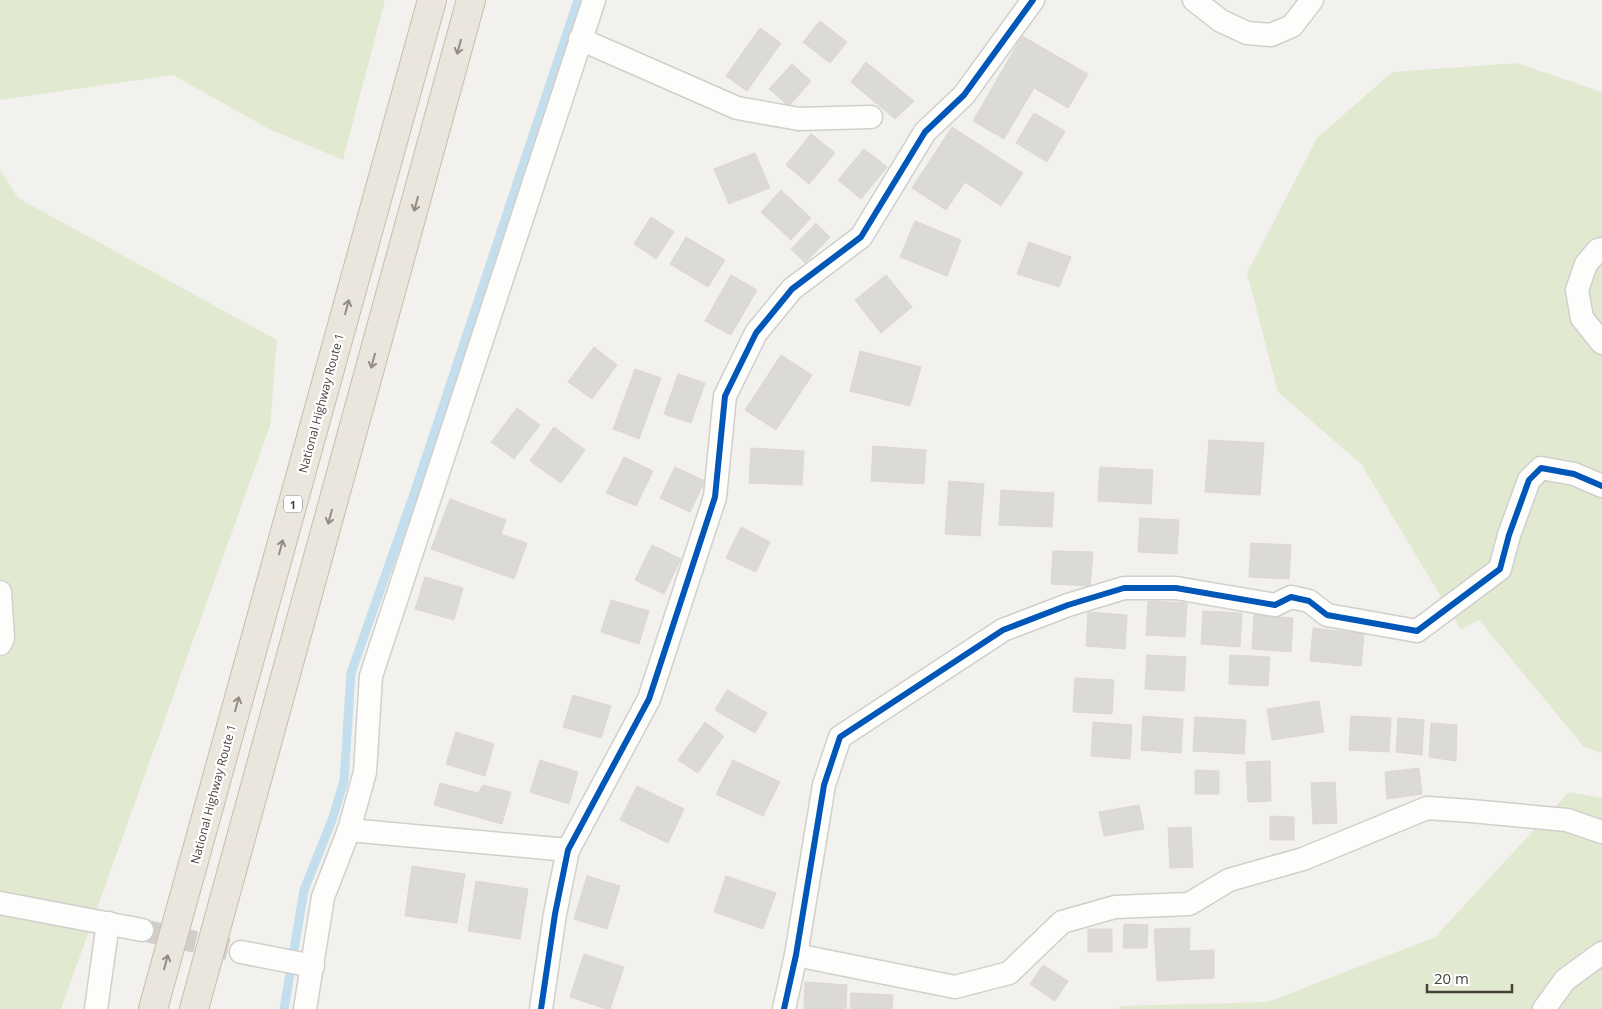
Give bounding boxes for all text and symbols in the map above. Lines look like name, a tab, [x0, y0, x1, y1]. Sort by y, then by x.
one-way arrow	[453, 39, 463, 55]
one-way arrow	[410, 195, 420, 211]
one-way arrow	[343, 299, 353, 315]
street label: National Highway Route 1	[294, 331, 348, 475]
one-way arrow	[367, 352, 377, 368]
road number: 1	[284, 496, 302, 512]
one-way arrow	[324, 509, 334, 525]
one-way arrow	[276, 540, 286, 556]
one-way arrow	[233, 697, 243, 713]
street label: National Highway Route 1	[186, 722, 240, 866]
one-way arrow	[162, 954, 172, 970]
scale bar	[1427, 962, 1512, 994]
text: 20 m	[1434, 968, 1469, 988]

